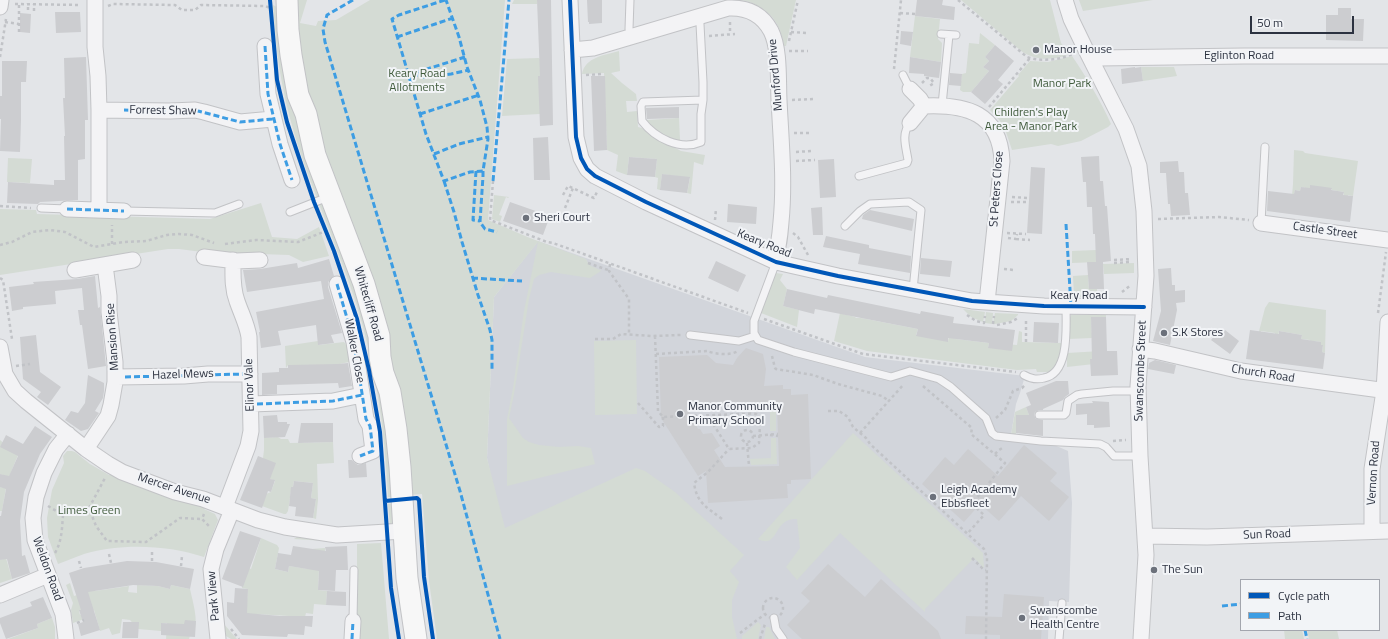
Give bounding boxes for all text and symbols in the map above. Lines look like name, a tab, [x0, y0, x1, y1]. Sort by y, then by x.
scale bar	[1252, 8, 1356, 34]
text: 50 m	[1257, 13, 1283, 32]
street label: Munford Drive	[766, 38, 786, 112]
place label: Manor House	[1044, 43, 1112, 57]
marker: Manor House	[1031, 45, 1041, 55]
street label: Eglinton Road	[1204, 49, 1274, 63]
park label: Keary Road Allotments	[388, 67, 446, 95]
park label: Manor Park	[1033, 77, 1091, 91]
street label: Forrest Shaw	[129, 103, 197, 119]
park label: Children's Play Area - Manor Park	[985, 106, 1077, 134]
street label: St Peters Close	[987, 150, 1007, 228]
place label: Sheri Court	[534, 211, 590, 225]
marker: Sheri Court	[521, 213, 531, 223]
street label: Castle Street	[1292, 219, 1358, 243]
street label: Keary Road	[735, 227, 793, 261]
street label: Whitecliff Road	[350, 265, 386, 343]
street label: Keary Road	[1050, 289, 1108, 303]
street label: Mansion Rise	[103, 303, 123, 371]
street label: Walker Close	[341, 318, 367, 384]
street label: Swanscombe Street	[1132, 320, 1150, 422]
place label: S.K Stores	[1172, 326, 1223, 340]
marker: S.K Stores	[1159, 328, 1169, 338]
street label: Elinor Vale	[242, 358, 258, 412]
street label: Church Road	[1230, 362, 1296, 386]
street label: Hazel Mews	[152, 367, 214, 383]
place label: Manor Community Primary School	[688, 400, 782, 428]
marker: Manor Community Primary School	[675, 409, 685, 419]
street label: Vernon Road	[1365, 440, 1383, 506]
street label: Mercer Avenue	[136, 470, 212, 508]
place label: Leigh Academy Ebbsfleet	[941, 483, 1017, 511]
marker: Leigh Academy Ebbsfleet	[928, 492, 938, 502]
park label: Limes Green	[58, 504, 120, 518]
street label: Sun Road	[1243, 527, 1291, 543]
street label: Weldon Road	[29, 535, 65, 603]
place label: The Sun	[1162, 563, 1203, 577]
marker: The Sun	[1149, 565, 1159, 575]
street label: Park View	[205, 570, 223, 622]
legend	[1240, 579, 1380, 631]
text: Cycle path	[1278, 586, 1330, 605]
place label: Swanscombe Health Centre	[1030, 604, 1099, 632]
text: Path	[1278, 606, 1302, 625]
marker: Swanscombe Health Centre	[1017, 613, 1027, 623]

